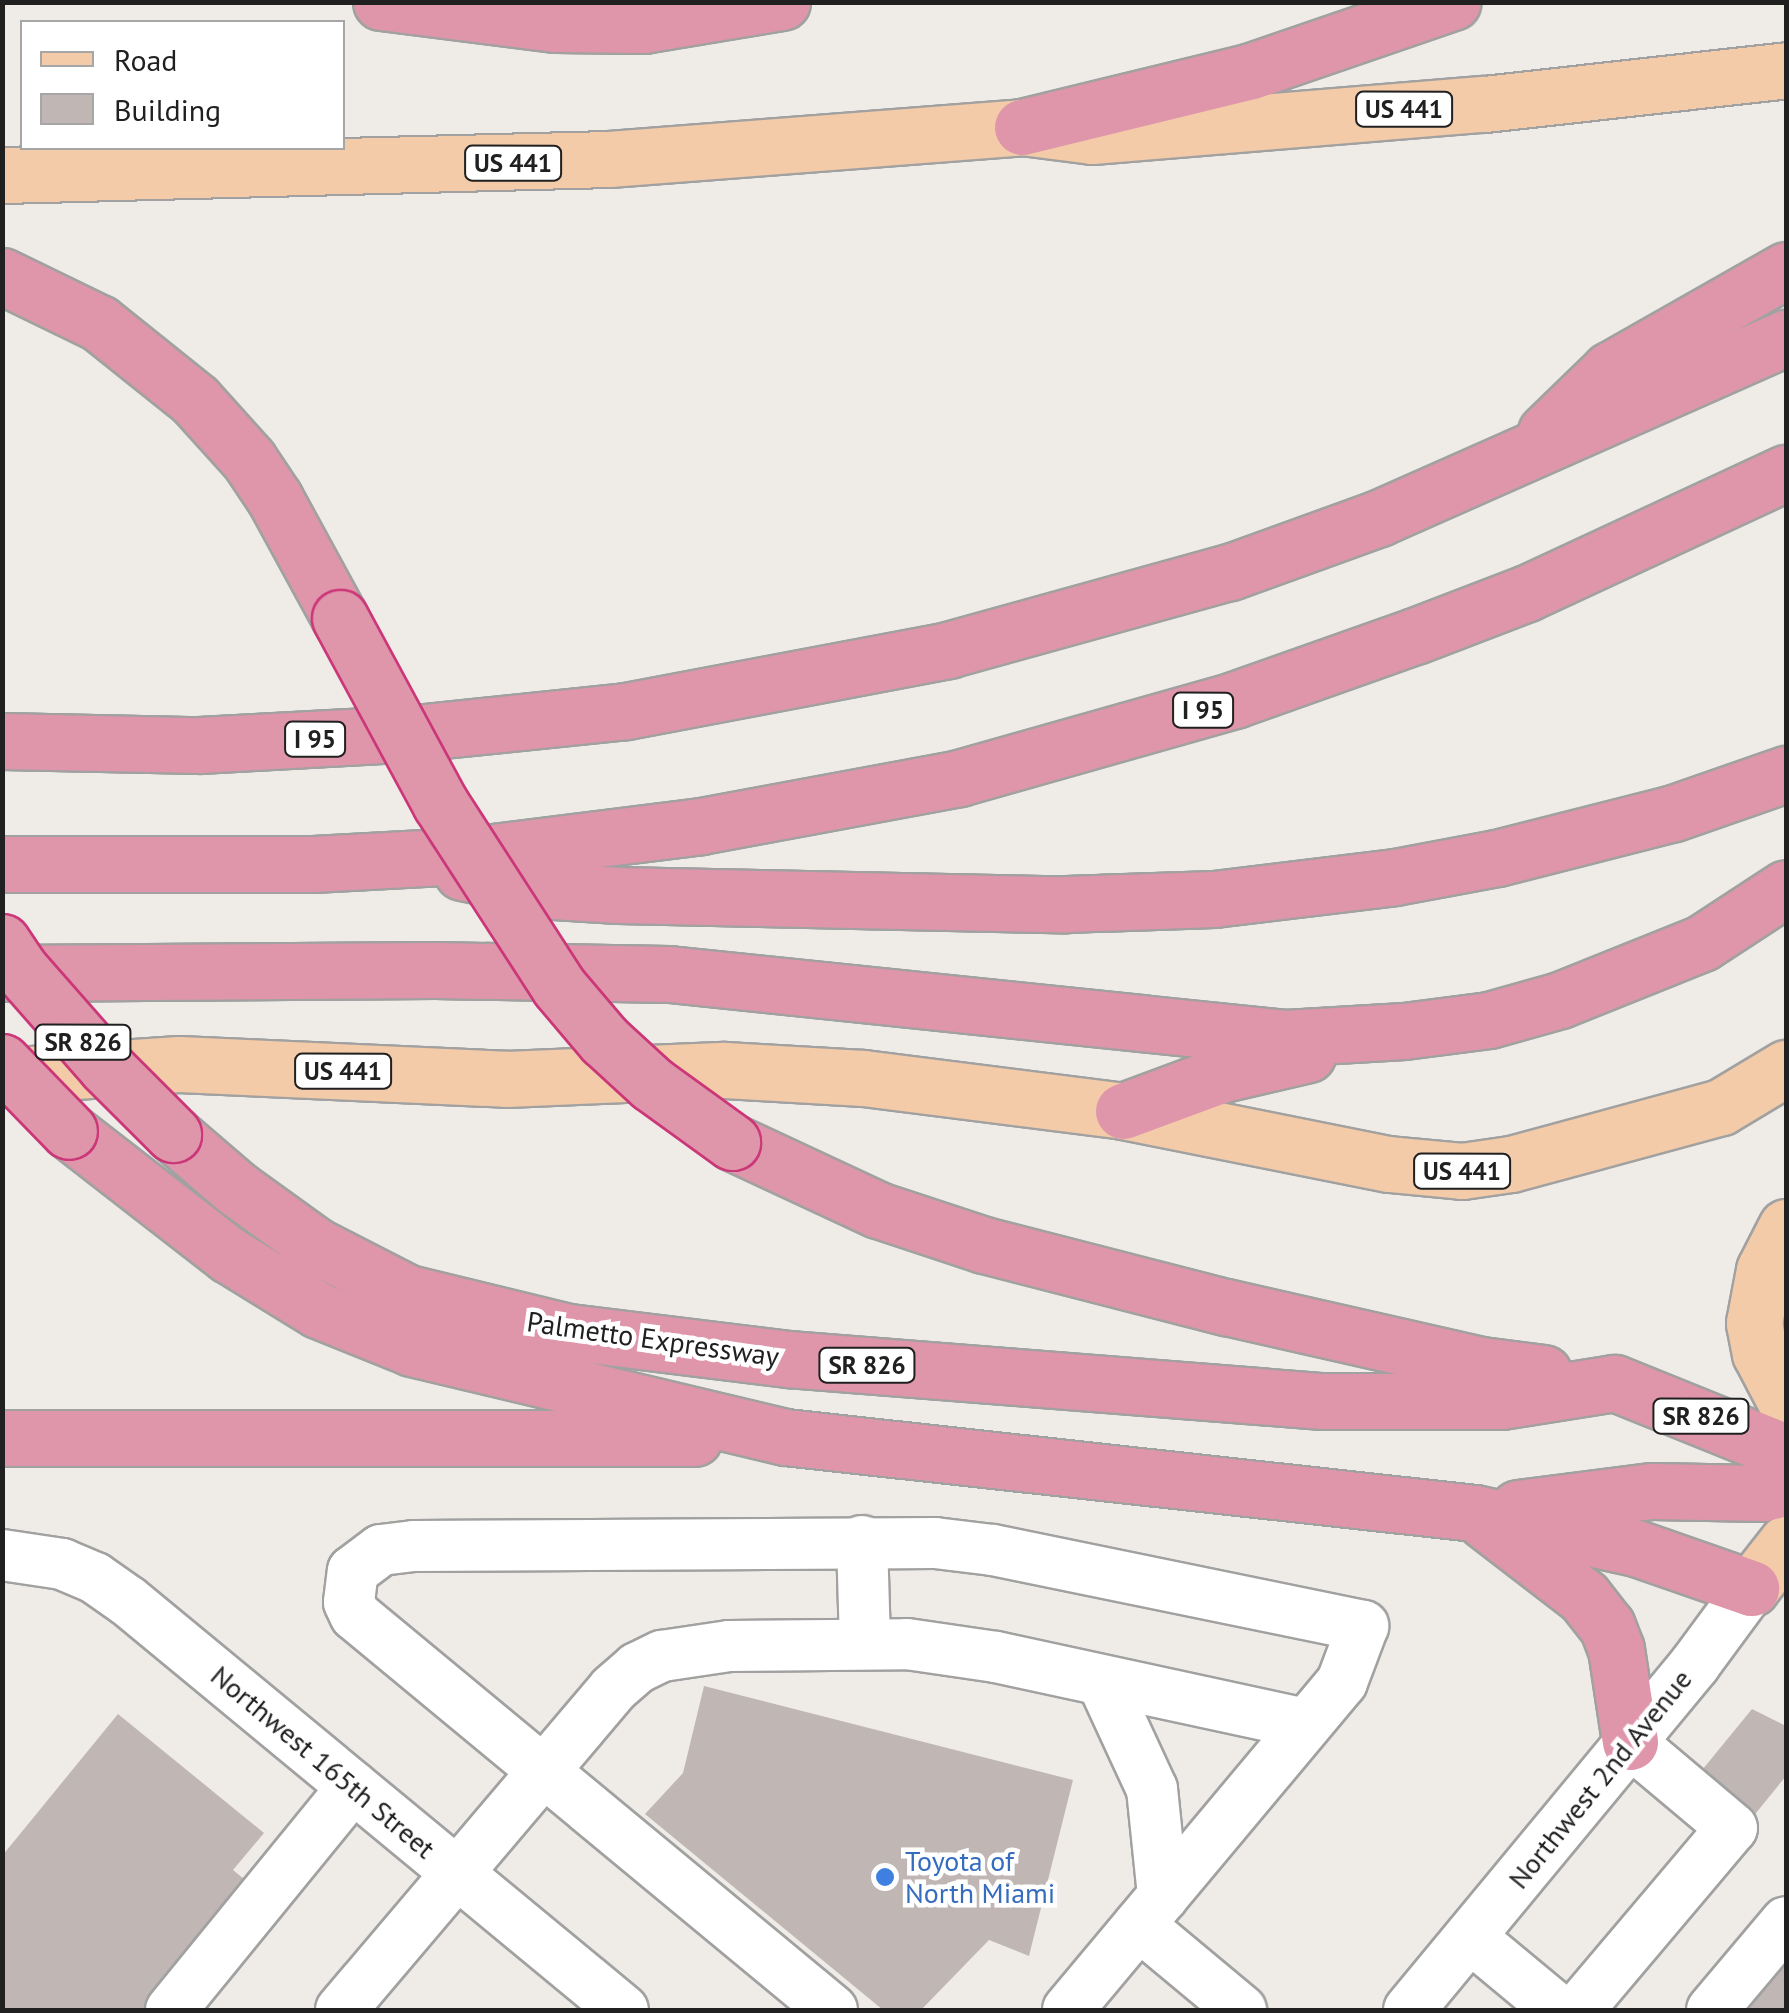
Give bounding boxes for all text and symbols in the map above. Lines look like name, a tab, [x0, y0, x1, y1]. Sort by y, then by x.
legend	[20, 20, 345, 150]
text: Road	[114, 40, 178, 79]
road number: US 441	[1354, 89, 1454, 129]
text: Building	[114, 90, 221, 129]
road number: US 441	[463, 143, 563, 183]
road number: I 95	[1170, 690, 1236, 730]
road number: I 95	[282, 719, 348, 759]
road number: SR 826	[33, 1022, 133, 1062]
road number: US 441	[293, 1051, 393, 1091]
road number: US 441	[1412, 1151, 1512, 1191]
street label: Palmetto Expressway	[525, 1305, 781, 1373]
road number: SR 826	[817, 1345, 917, 1385]
road number: SR 826	[1651, 1396, 1751, 1436]
street label: Northwest 165th Street	[204, 1659, 442, 1865]
street label: Northwest 2nd Avenue	[1501, 1662, 1699, 1896]
place label: Toyota of North Miami	[905, 1844, 1055, 1910]
marker: Toyota of North Miami	[874, 1866, 896, 1888]

